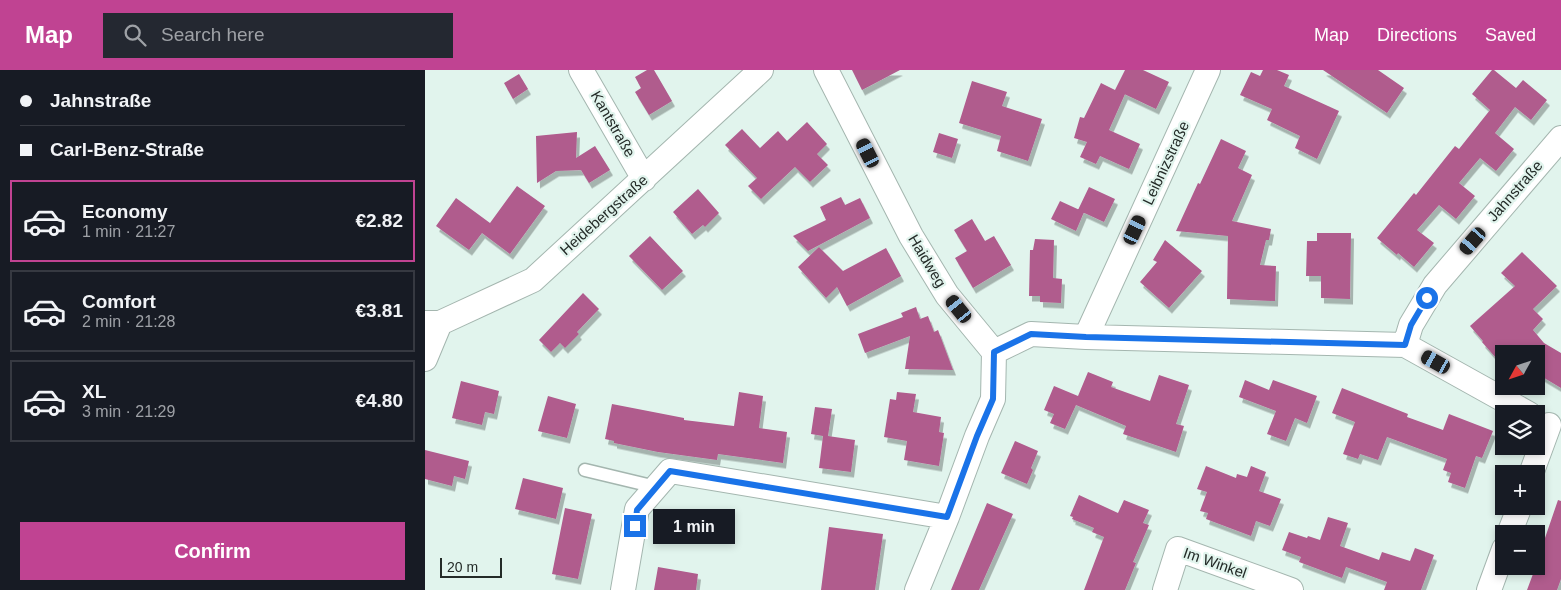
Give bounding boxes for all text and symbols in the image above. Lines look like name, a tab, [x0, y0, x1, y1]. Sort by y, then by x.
search box	[103, 13, 453, 58]
text: Map	[25, 21, 73, 48]
icon: search	[121, 21, 149, 49]
text: Search here	[161, 24, 265, 45]
text: Map	[1314, 25, 1349, 45]
text: Directions	[1377, 25, 1457, 45]
text: Saved	[1485, 25, 1536, 45]
street label: Kantstraße	[588, 88, 639, 160]
text: Jahnstraße	[50, 90, 151, 111]
street label: Leibnizstraße	[1139, 118, 1192, 207]
car	[854, 136, 881, 170]
text: Carl-Benz-Straße	[50, 139, 204, 160]
street label: Jahnstraße	[1484, 157, 1546, 225]
street label: Heidebergstraße	[556, 171, 651, 258]
icon: car	[22, 199, 67, 244]
text: Economy	[82, 201, 168, 222]
text: €2.82	[355, 210, 403, 231]
car	[1121, 213, 1148, 247]
text: 1 min · 21:27	[82, 223, 175, 240]
car	[1457, 225, 1488, 257]
street label: Haidweg	[905, 231, 950, 290]
route start	[1416, 287, 1438, 309]
icon: car	[22, 289, 67, 334]
text: Comfort	[82, 291, 156, 312]
car	[943, 293, 974, 325]
text: €3.81	[355, 300, 403, 321]
text: 2 min · 21:28	[82, 313, 175, 330]
north arrow	[1495, 345, 1545, 395]
map controls	[1495, 345, 1545, 575]
car	[1419, 348, 1452, 376]
icon: car	[22, 379, 67, 424]
text: XL	[82, 381, 106, 402]
text: €4.80	[355, 390, 403, 411]
text: 3 min · 21:29	[82, 403, 175, 420]
button: layers	[1495, 405, 1545, 455]
button: +	[1495, 465, 1545, 515]
callout: 1 min	[653, 508, 735, 544]
route end	[624, 515, 646, 537]
text: 1 min	[673, 518, 715, 535]
button: Confirm	[20, 522, 405, 580]
button: −	[1495, 525, 1545, 575]
street label: Im Winkel	[1181, 544, 1249, 581]
scale bar	[440, 555, 503, 578]
text: 20 m	[447, 559, 478, 575]

